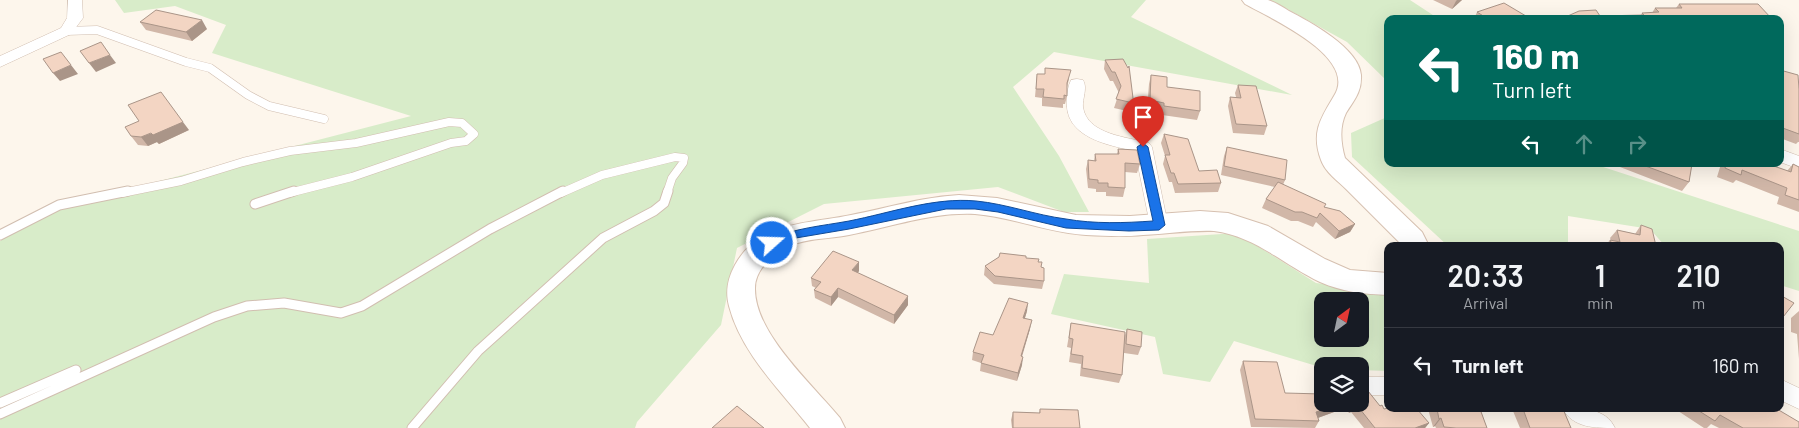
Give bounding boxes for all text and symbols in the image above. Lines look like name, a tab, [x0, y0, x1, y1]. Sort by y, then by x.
text: 160 m	[1492, 34, 1579, 76]
icon: left	[1409, 35, 1474, 100]
text: Turn left	[1492, 76, 1572, 102]
pin	[1122, 96, 1164, 147]
icon: arrive	[1129, 103, 1157, 131]
icon: left	[1517, 130, 1545, 158]
icon: ahead	[1570, 130, 1598, 158]
icon: right	[1623, 130, 1651, 158]
position arrow	[745, 216, 797, 268]
text: 20:33	[1448, 257, 1524, 293]
text: 1	[1595, 257, 1605, 293]
text: 210	[1677, 257, 1720, 293]
north arrow	[1314, 292, 1369, 348]
map controls	[1314, 292, 1369, 412]
text: Arrival	[1463, 293, 1508, 312]
text: min	[1587, 293, 1613, 312]
text: m	[1692, 293, 1705, 312]
icon: left	[1409, 351, 1437, 379]
text: Turn left	[1452, 354, 1523, 377]
text: 160 m	[1712, 354, 1759, 377]
button: layers	[1314, 357, 1369, 412]

